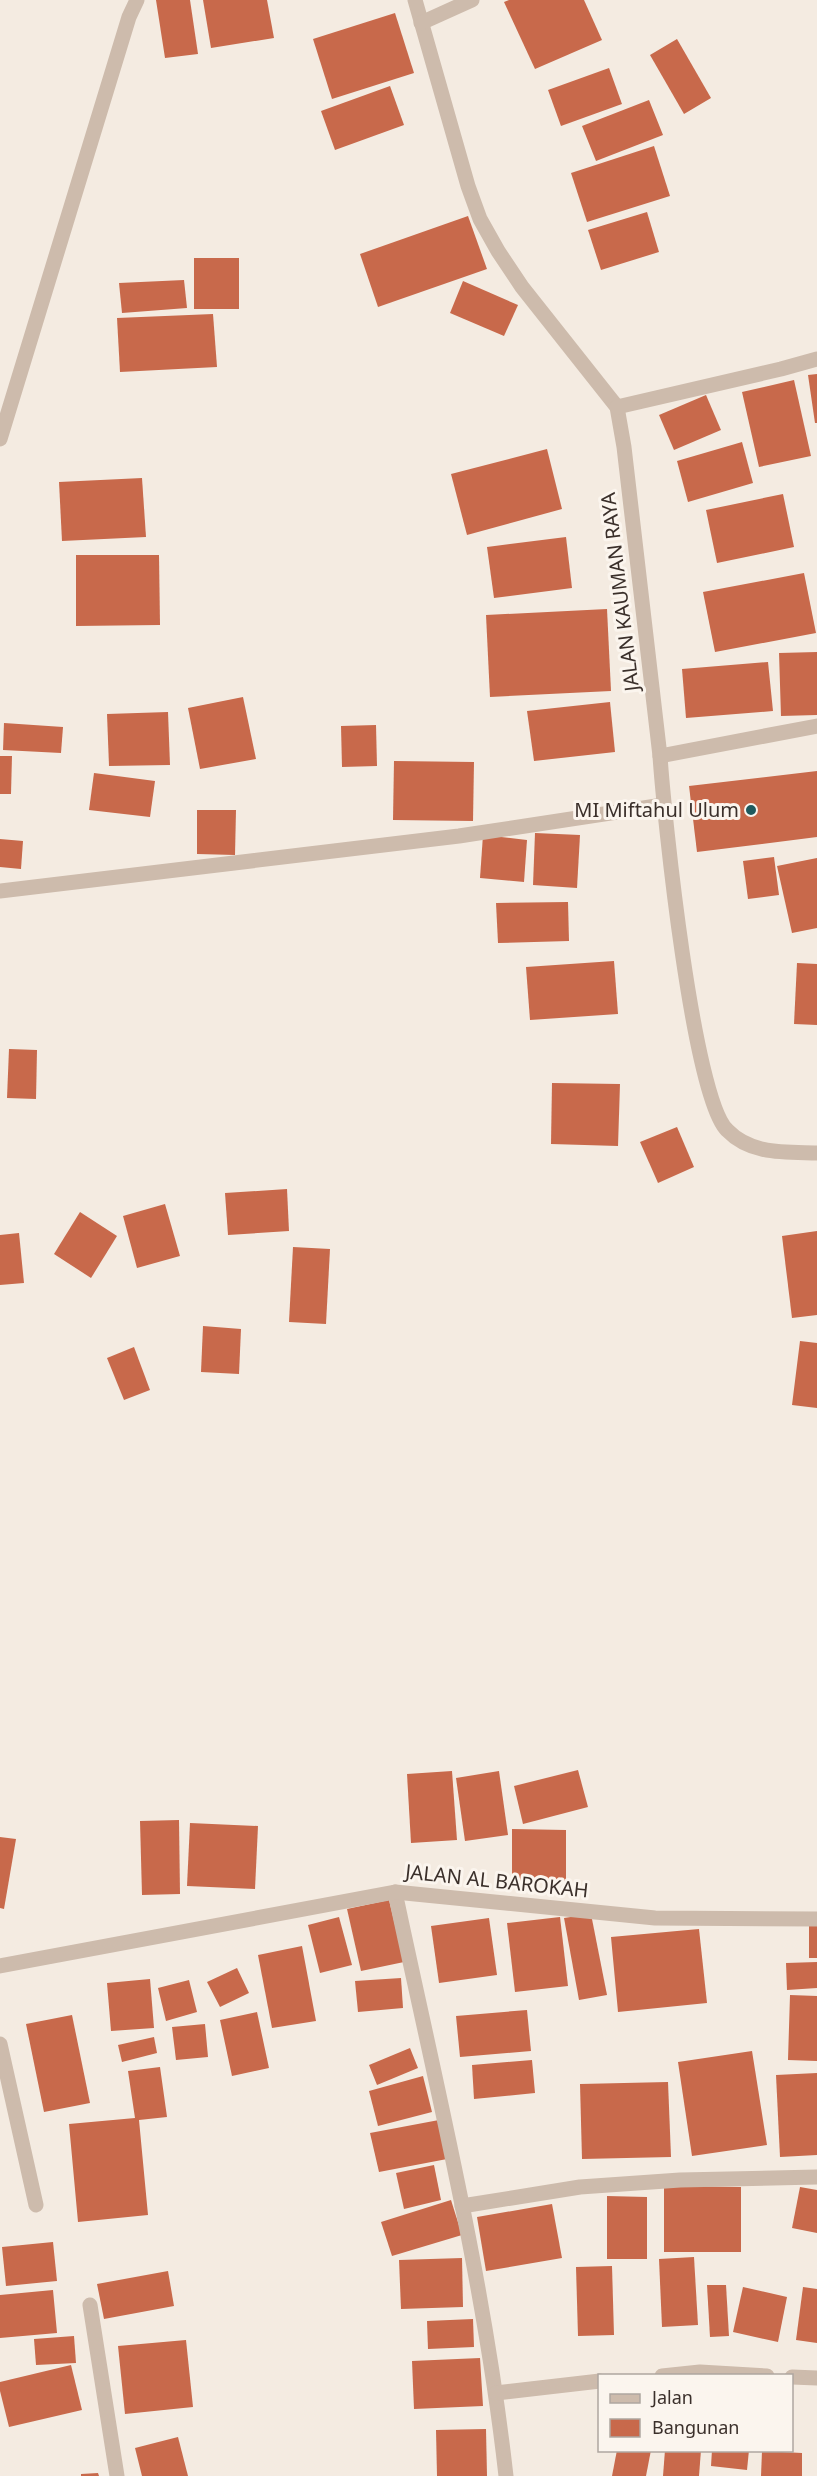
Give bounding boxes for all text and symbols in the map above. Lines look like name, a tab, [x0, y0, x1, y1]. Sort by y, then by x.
street label: JALAN KAUMAN RAYA	[594, 491, 645, 695]
place label: MI Miftahul Ulum	[574, 796, 739, 823]
marker: MI Miftahul Ulum	[744, 803, 758, 817]
street label: JALAN AL BAROKAH	[402, 1857, 590, 1904]
legend	[598, 2374, 793, 2452]
text: Jalan	[650, 2385, 693, 2409]
text: Bangunan	[652, 2415, 739, 2439]

